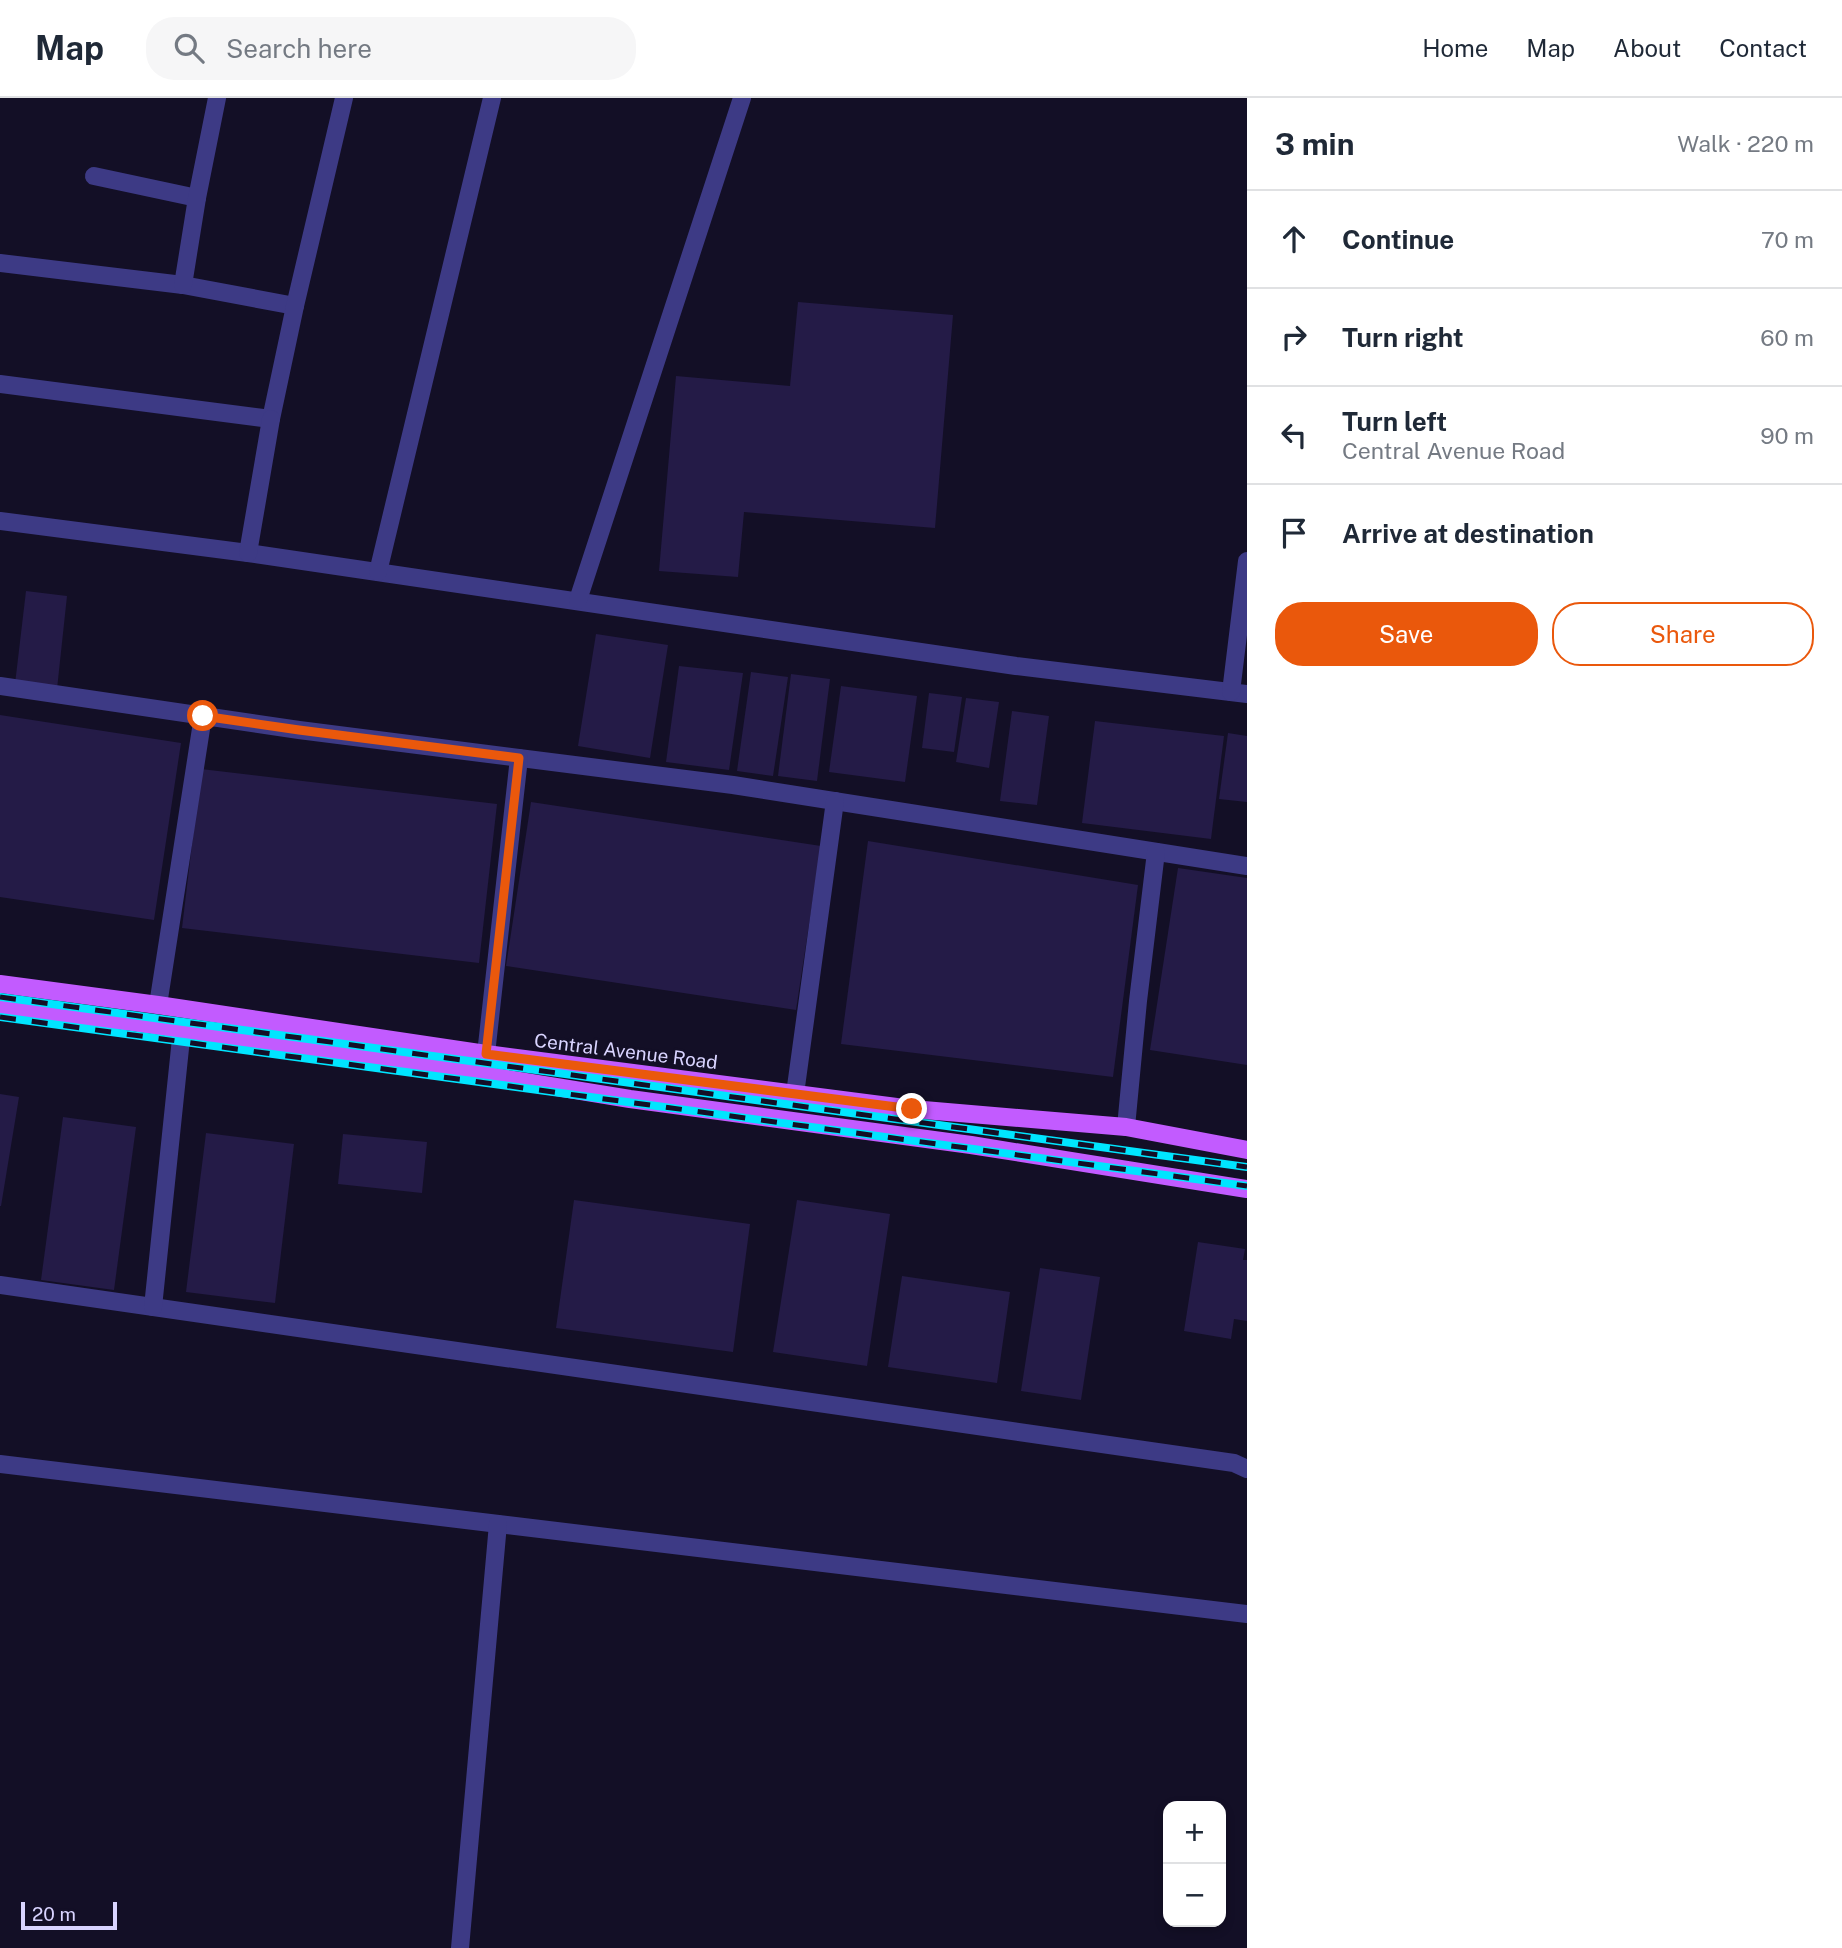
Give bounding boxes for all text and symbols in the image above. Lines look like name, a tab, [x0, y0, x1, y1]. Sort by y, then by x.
search box	[146, 17, 636, 80]
text: Map	[35, 29, 104, 67]
icon: search	[170, 29, 208, 67]
text: Search here	[226, 33, 372, 64]
text: Home	[1422, 34, 1488, 62]
text: Map	[1526, 34, 1575, 62]
text: About	[1613, 34, 1681, 62]
text: Contact	[1719, 34, 1807, 62]
text: 3 min	[1275, 126, 1354, 162]
text: Walk · 220 m	[1677, 130, 1814, 157]
icon: ahead	[1275, 220, 1313, 258]
text: Continue	[1342, 224, 1454, 255]
text: 70 m	[1761, 226, 1814, 253]
icon: right	[1275, 318, 1313, 356]
text: Turn right	[1342, 322, 1464, 353]
text: 60 m	[1760, 324, 1814, 351]
text: Turn left	[1342, 406, 1447, 437]
icon: left	[1275, 416, 1313, 454]
text: 90 m	[1760, 422, 1814, 449]
text: Central Avenue Road	[1342, 437, 1565, 464]
icon: arrive	[1275, 514, 1313, 552]
text: Arrive at destination	[1342, 518, 1594, 549]
button: Save	[1275, 602, 1538, 666]
button: Share	[1552, 602, 1814, 666]
route start	[187, 700, 218, 731]
street label: Central Avenue Road	[533, 1029, 719, 1073]
route end	[896, 1093, 927, 1124]
map controls	[1163, 1801, 1226, 1927]
button: +	[1163, 1801, 1226, 1864]
button: −	[1163, 1864, 1226, 1927]
scale bar	[21, 1899, 117, 1931]
text: 20 m	[32, 1903, 76, 1925]

